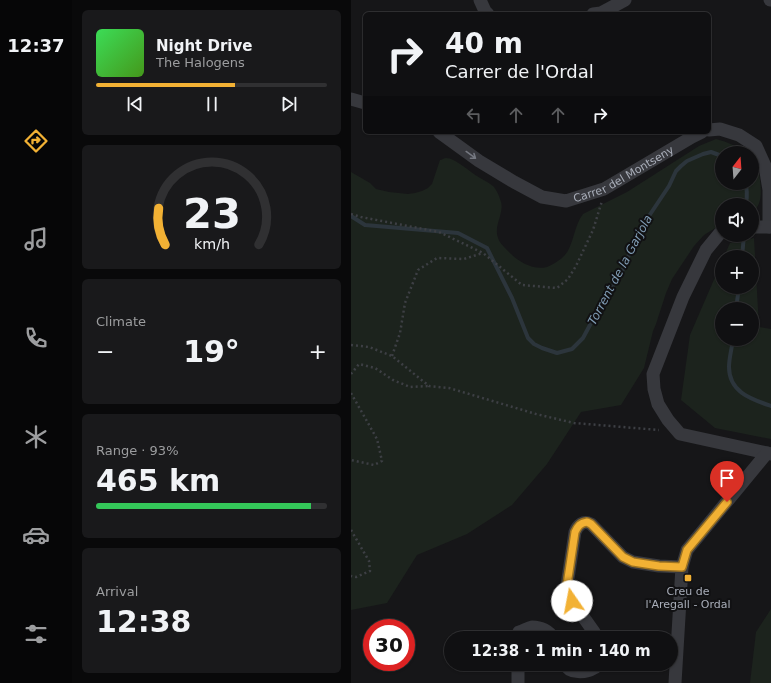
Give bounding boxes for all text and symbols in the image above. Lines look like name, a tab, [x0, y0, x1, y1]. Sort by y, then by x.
text: 40 m	[445, 27, 523, 60]
icon: right	[379, 28, 431, 80]
text: 12:37	[7, 35, 65, 56]
text: Night Drive	[156, 37, 252, 55]
text: The Halogens	[156, 55, 245, 70]
text: Carrer de l'Ordal	[445, 61, 594, 82]
icon: previous	[124, 93, 146, 115]
icon: pause	[201, 93, 223, 115]
icon: next	[278, 93, 300, 115]
icon: left	[463, 104, 485, 126]
icon: ahead	[505, 104, 527, 126]
icon: ahead	[547, 104, 569, 126]
icon: right	[589, 104, 611, 126]
icon: directions	[22, 127, 50, 155]
street label: Carrer del Montseny	[571, 143, 676, 205]
north arrow	[715, 146, 759, 190]
map controls	[715, 146, 759, 346]
one-way arrow	[465, 151, 476, 159]
text: 23	[183, 189, 240, 238]
button: sound	[715, 198, 759, 242]
water label: Torrent de la Garjola	[585, 212, 655, 328]
icon: music	[22, 225, 50, 253]
text: km/h	[193, 235, 230, 251]
button: +	[715, 250, 759, 294]
button: −	[715, 302, 759, 346]
text: Climate	[96, 314, 146, 329]
icon: phone	[22, 324, 50, 352]
text: 19°	[183, 334, 240, 369]
text: −	[96, 339, 114, 364]
text: +	[309, 339, 327, 364]
icon: climate	[22, 423, 50, 451]
text: Range · 93%	[96, 443, 179, 458]
pin	[710, 461, 744, 502]
text: 465 km	[96, 463, 220, 498]
icon: arrive	[716, 467, 738, 489]
icon: car	[22, 521, 50, 549]
marker: Creu de l'Aregall - Ordal	[683, 573, 693, 583]
position arrow	[551, 580, 593, 622]
text: Arrival	[96, 584, 138, 599]
place label: Creu de l'Aregall - Ordal	[645, 585, 731, 611]
text: 12:38	[96, 604, 192, 639]
speed limit sign: 30	[363, 619, 415, 671]
icon: filters	[22, 620, 50, 648]
text: 12:38 · 1 min · 140 m	[471, 642, 651, 660]

